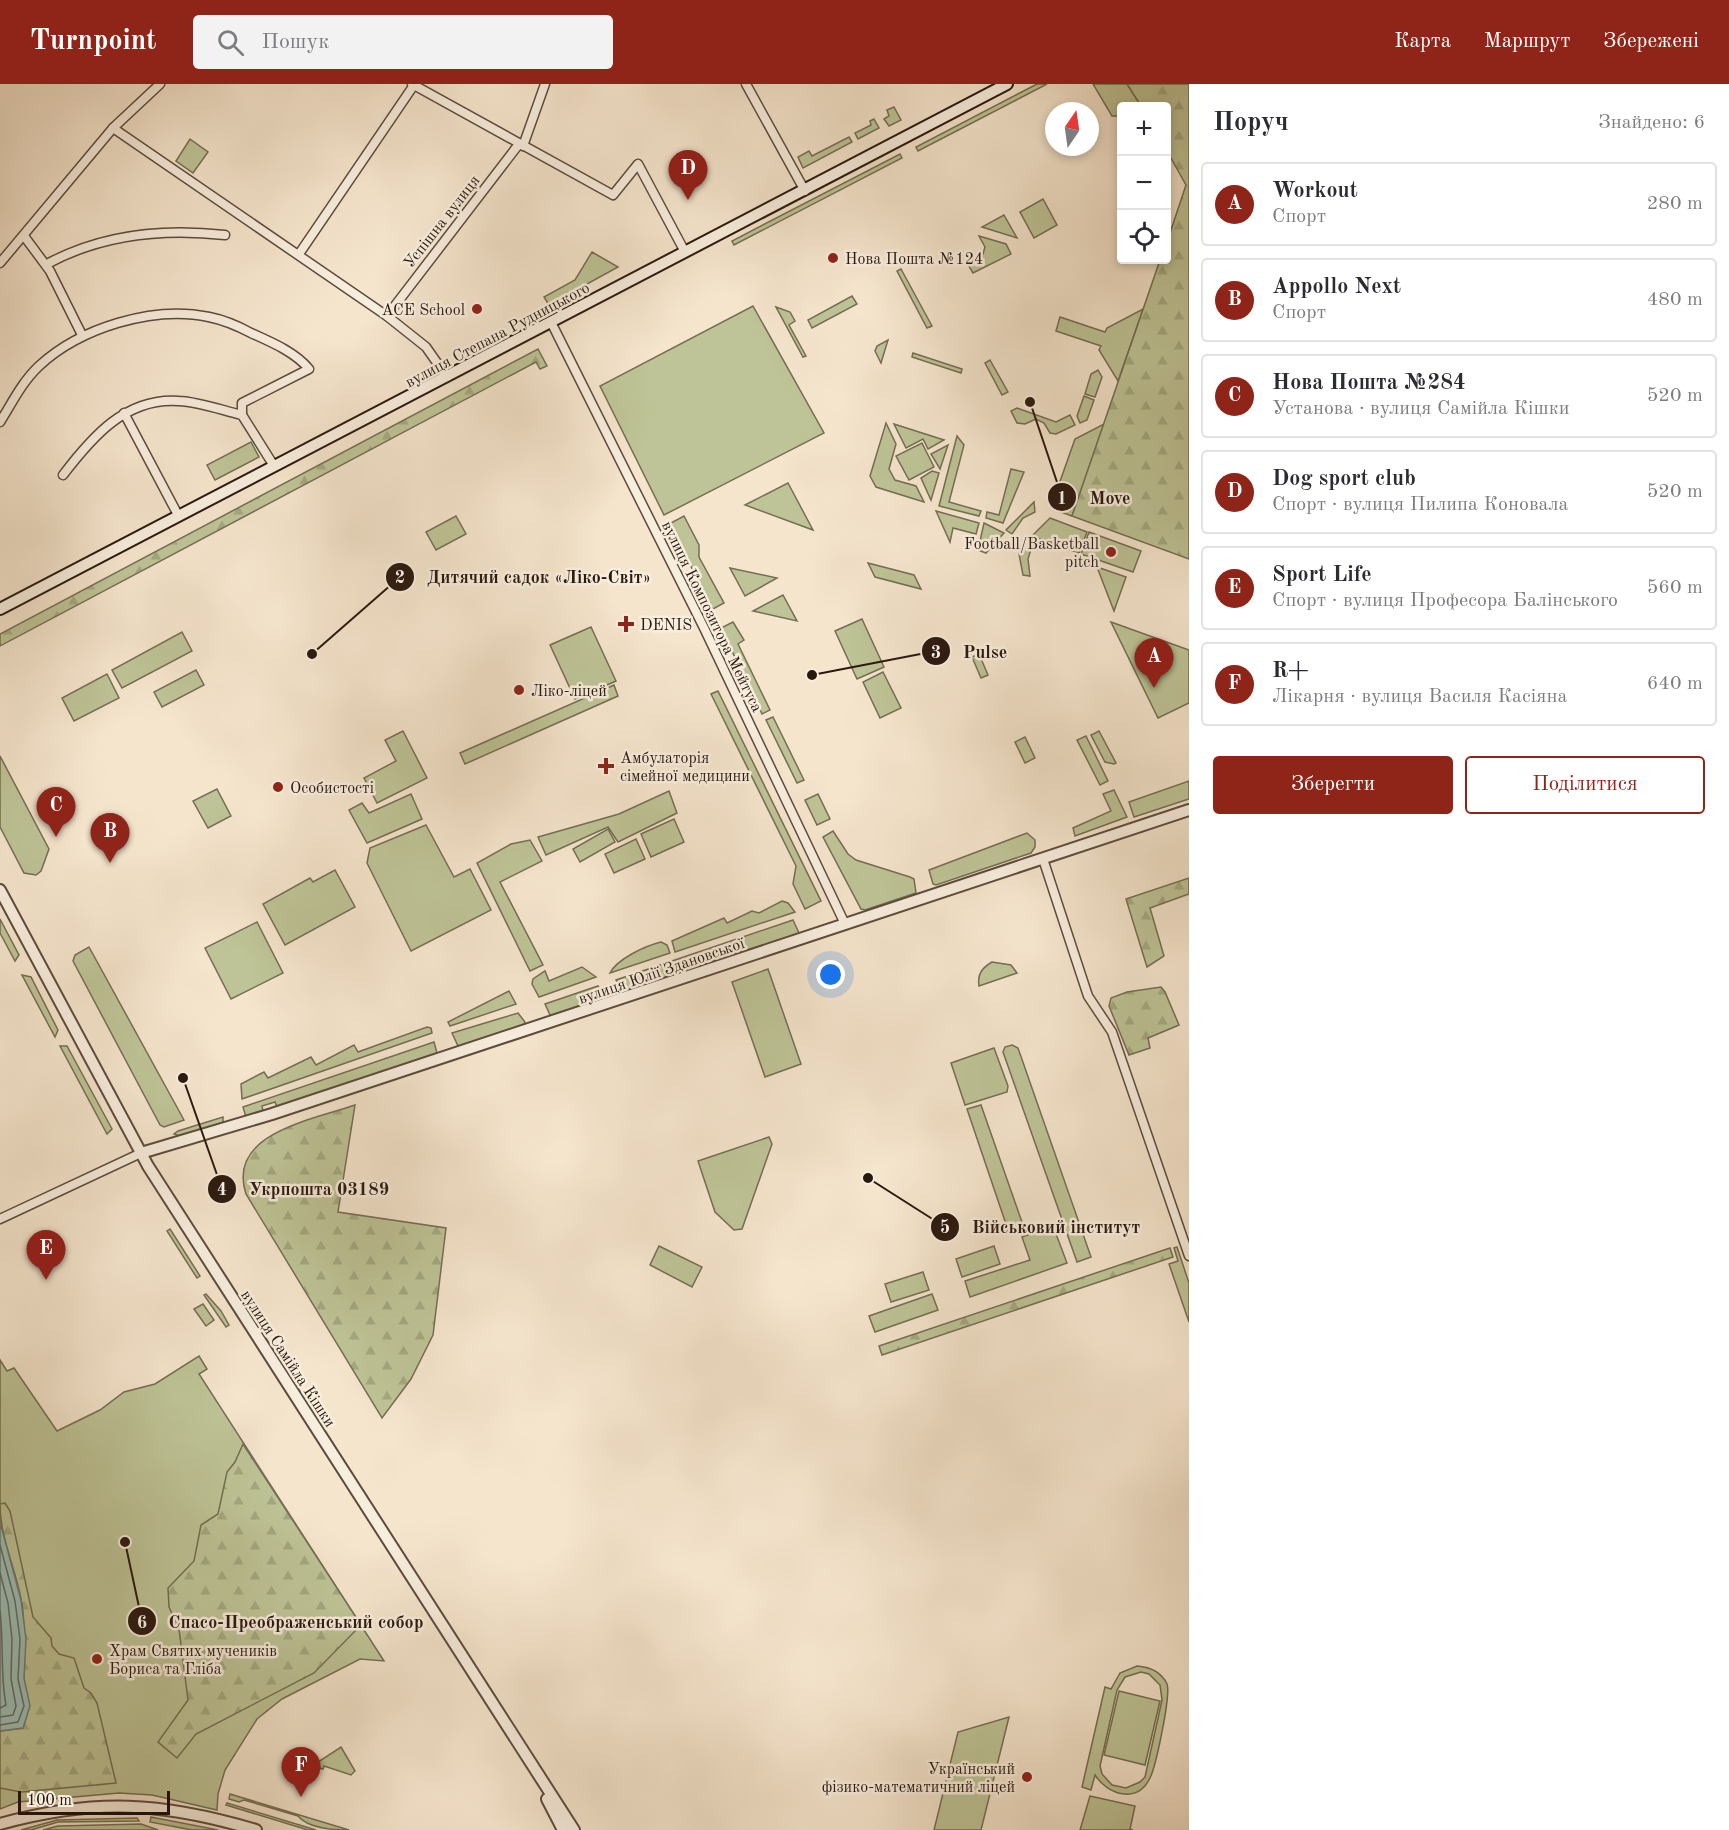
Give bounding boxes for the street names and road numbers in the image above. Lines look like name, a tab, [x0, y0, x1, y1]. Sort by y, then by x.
street label: Успішна вулиця	[402, 173, 484, 272]
street label: вулиця Степана Рудницького	[403, 280, 593, 391]
street label: вулиця Композитора Мейтуса	[658, 519, 765, 715]
street label: вулиця Юлії Здановської	[577, 936, 747, 1008]
street label: вулиця Самійла Кішки	[237, 1288, 337, 1430]

